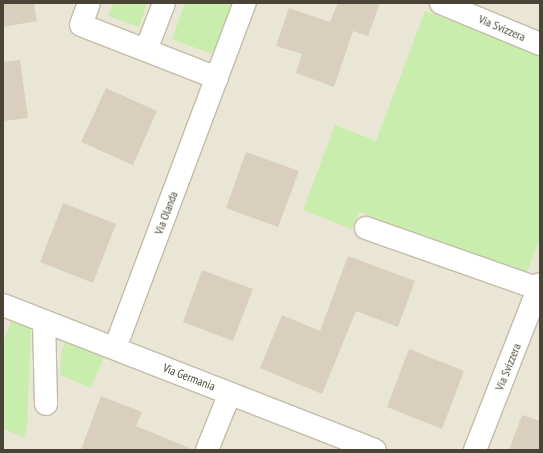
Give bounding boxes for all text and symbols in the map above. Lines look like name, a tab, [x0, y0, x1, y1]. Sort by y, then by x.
street label: Via Svizzera	[476, 12, 528, 44]
street label: Via Olanda	[151, 189, 181, 237]
street label: Via Svizzera	[492, 341, 524, 393]
street label: Via Germania	[161, 360, 217, 394]

